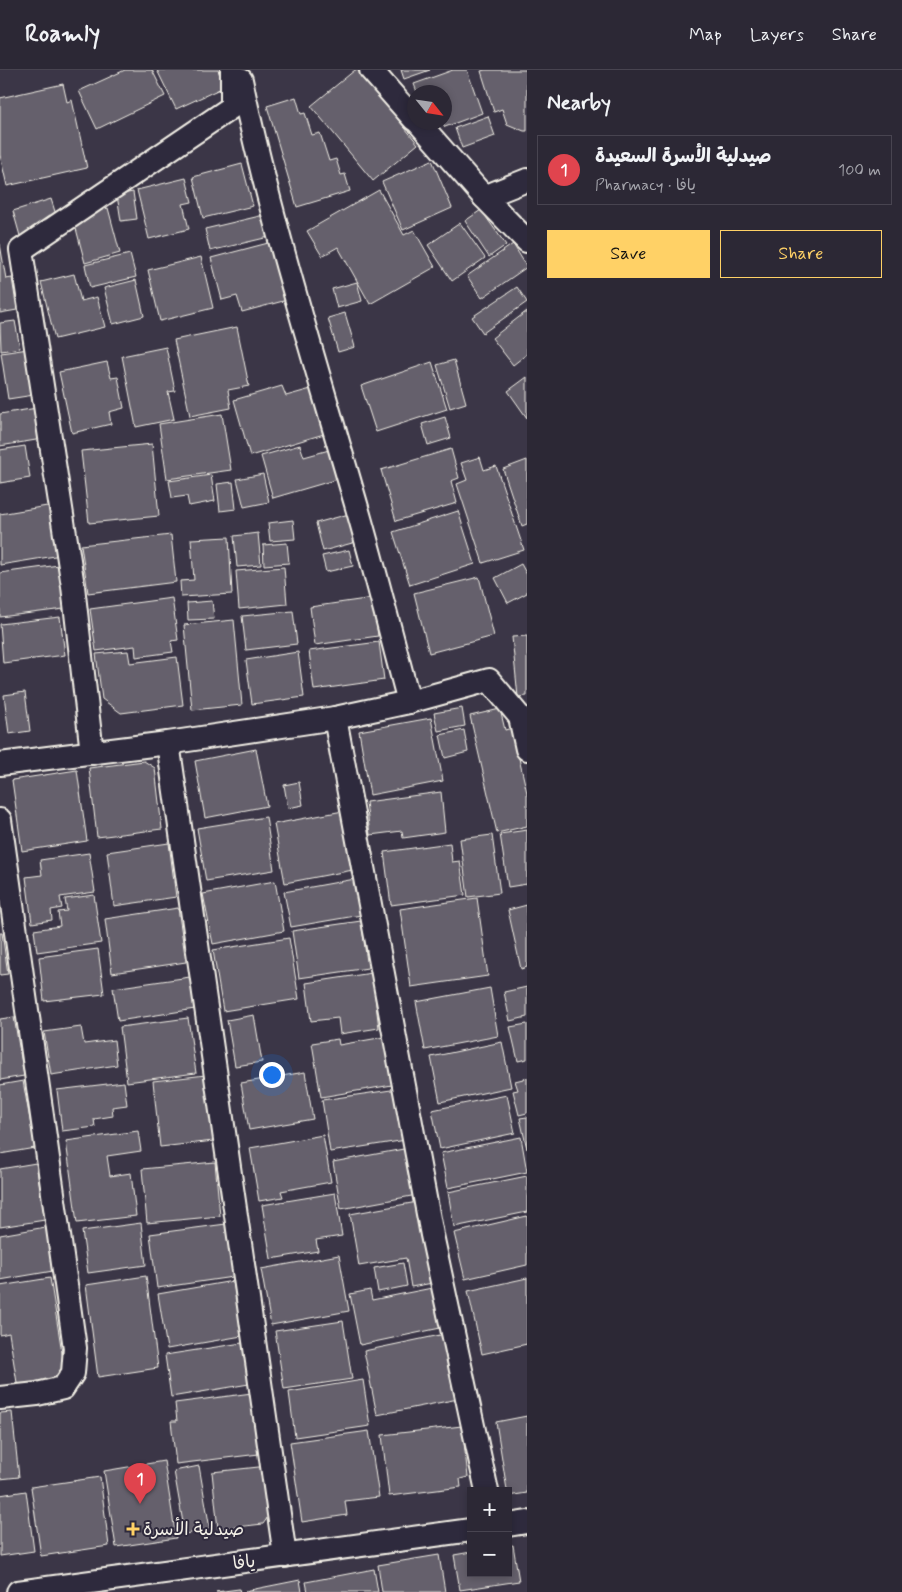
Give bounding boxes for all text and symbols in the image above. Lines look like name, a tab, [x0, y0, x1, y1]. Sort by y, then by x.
text: Roamly	[25, 19, 100, 50]
text: Map	[689, 23, 722, 47]
text: Layers	[750, 23, 804, 47]
text: Share	[832, 23, 877, 47]
north arrow	[407, 85, 452, 130]
text: Nearby	[547, 89, 611, 117]
text: صيدلية الأسرة السعيدة	[595, 144, 771, 169]
text: 1	[560, 160, 568, 181]
text: 100 m	[838, 160, 881, 181]
text: Pharmacy · يافا	[595, 175, 696, 196]
button: Save	[547, 230, 710, 278]
button: Share	[720, 230, 882, 278]
your location	[259, 1062, 285, 1088]
pin: 1	[124, 1463, 156, 1504]
map controls	[467, 1487, 512, 1577]
button: +	[467, 1487, 512, 1532]
place label: صيدلية الأسرة	[143, 1517, 244, 1542]
marker: صيدلية الأسرة	[127, 1523, 139, 1535]
button: −	[467, 1532, 512, 1577]
street label: يافا	[231, 1550, 257, 1576]

